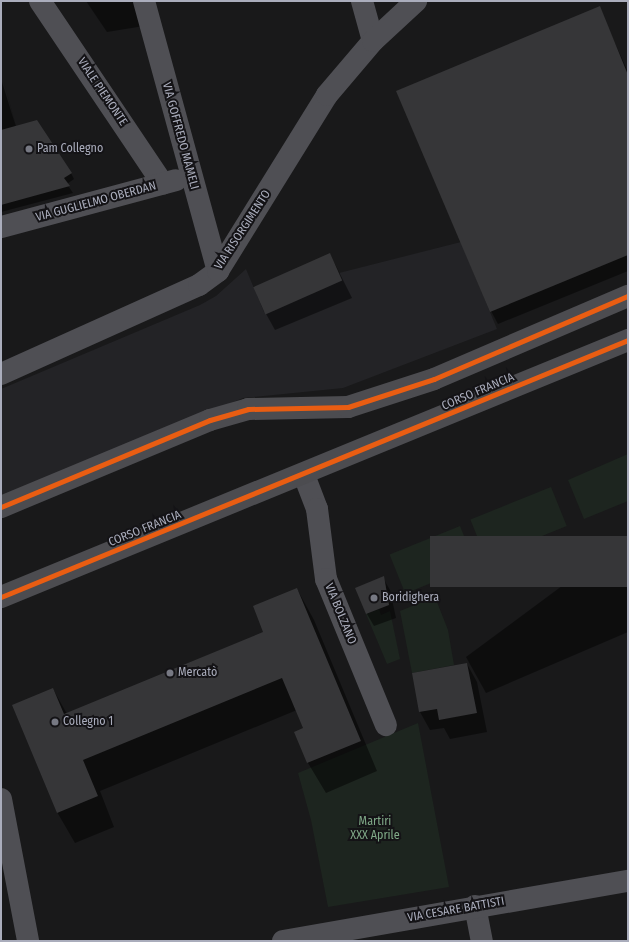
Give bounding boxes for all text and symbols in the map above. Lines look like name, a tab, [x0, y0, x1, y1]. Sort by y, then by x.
street label: VIALE PIEMONTE	[74, 55, 130, 129]
street label: VIA GOFFREDO MAMELI	[159, 81, 201, 191]
place label: Pam Collegno	[37, 142, 103, 156]
marker: Pam Collegno	[24, 144, 34, 154]
street label: VIA GUGLIELMO OBERDAN	[34, 179, 158, 225]
street label: VIA RISORGIMENTO	[212, 187, 274, 273]
street label: CORSO FRANCIA	[440, 370, 516, 414]
street label: CORSO FRANCIA	[107, 508, 183, 550]
street label: VIA BOLZANO	[321, 581, 359, 647]
place label: Boridighera	[382, 591, 439, 605]
marker: Boridighera	[369, 593, 379, 603]
place label: Mercatò	[178, 666, 217, 680]
marker: Mercatò	[165, 668, 175, 678]
place label: Collegno 1	[63, 715, 113, 729]
marker: Collegno 1	[50, 717, 60, 727]
park label: Martiri XXX Aprile	[350, 815, 400, 843]
street label: VIA CESARE BATTISTI	[406, 894, 506, 926]

